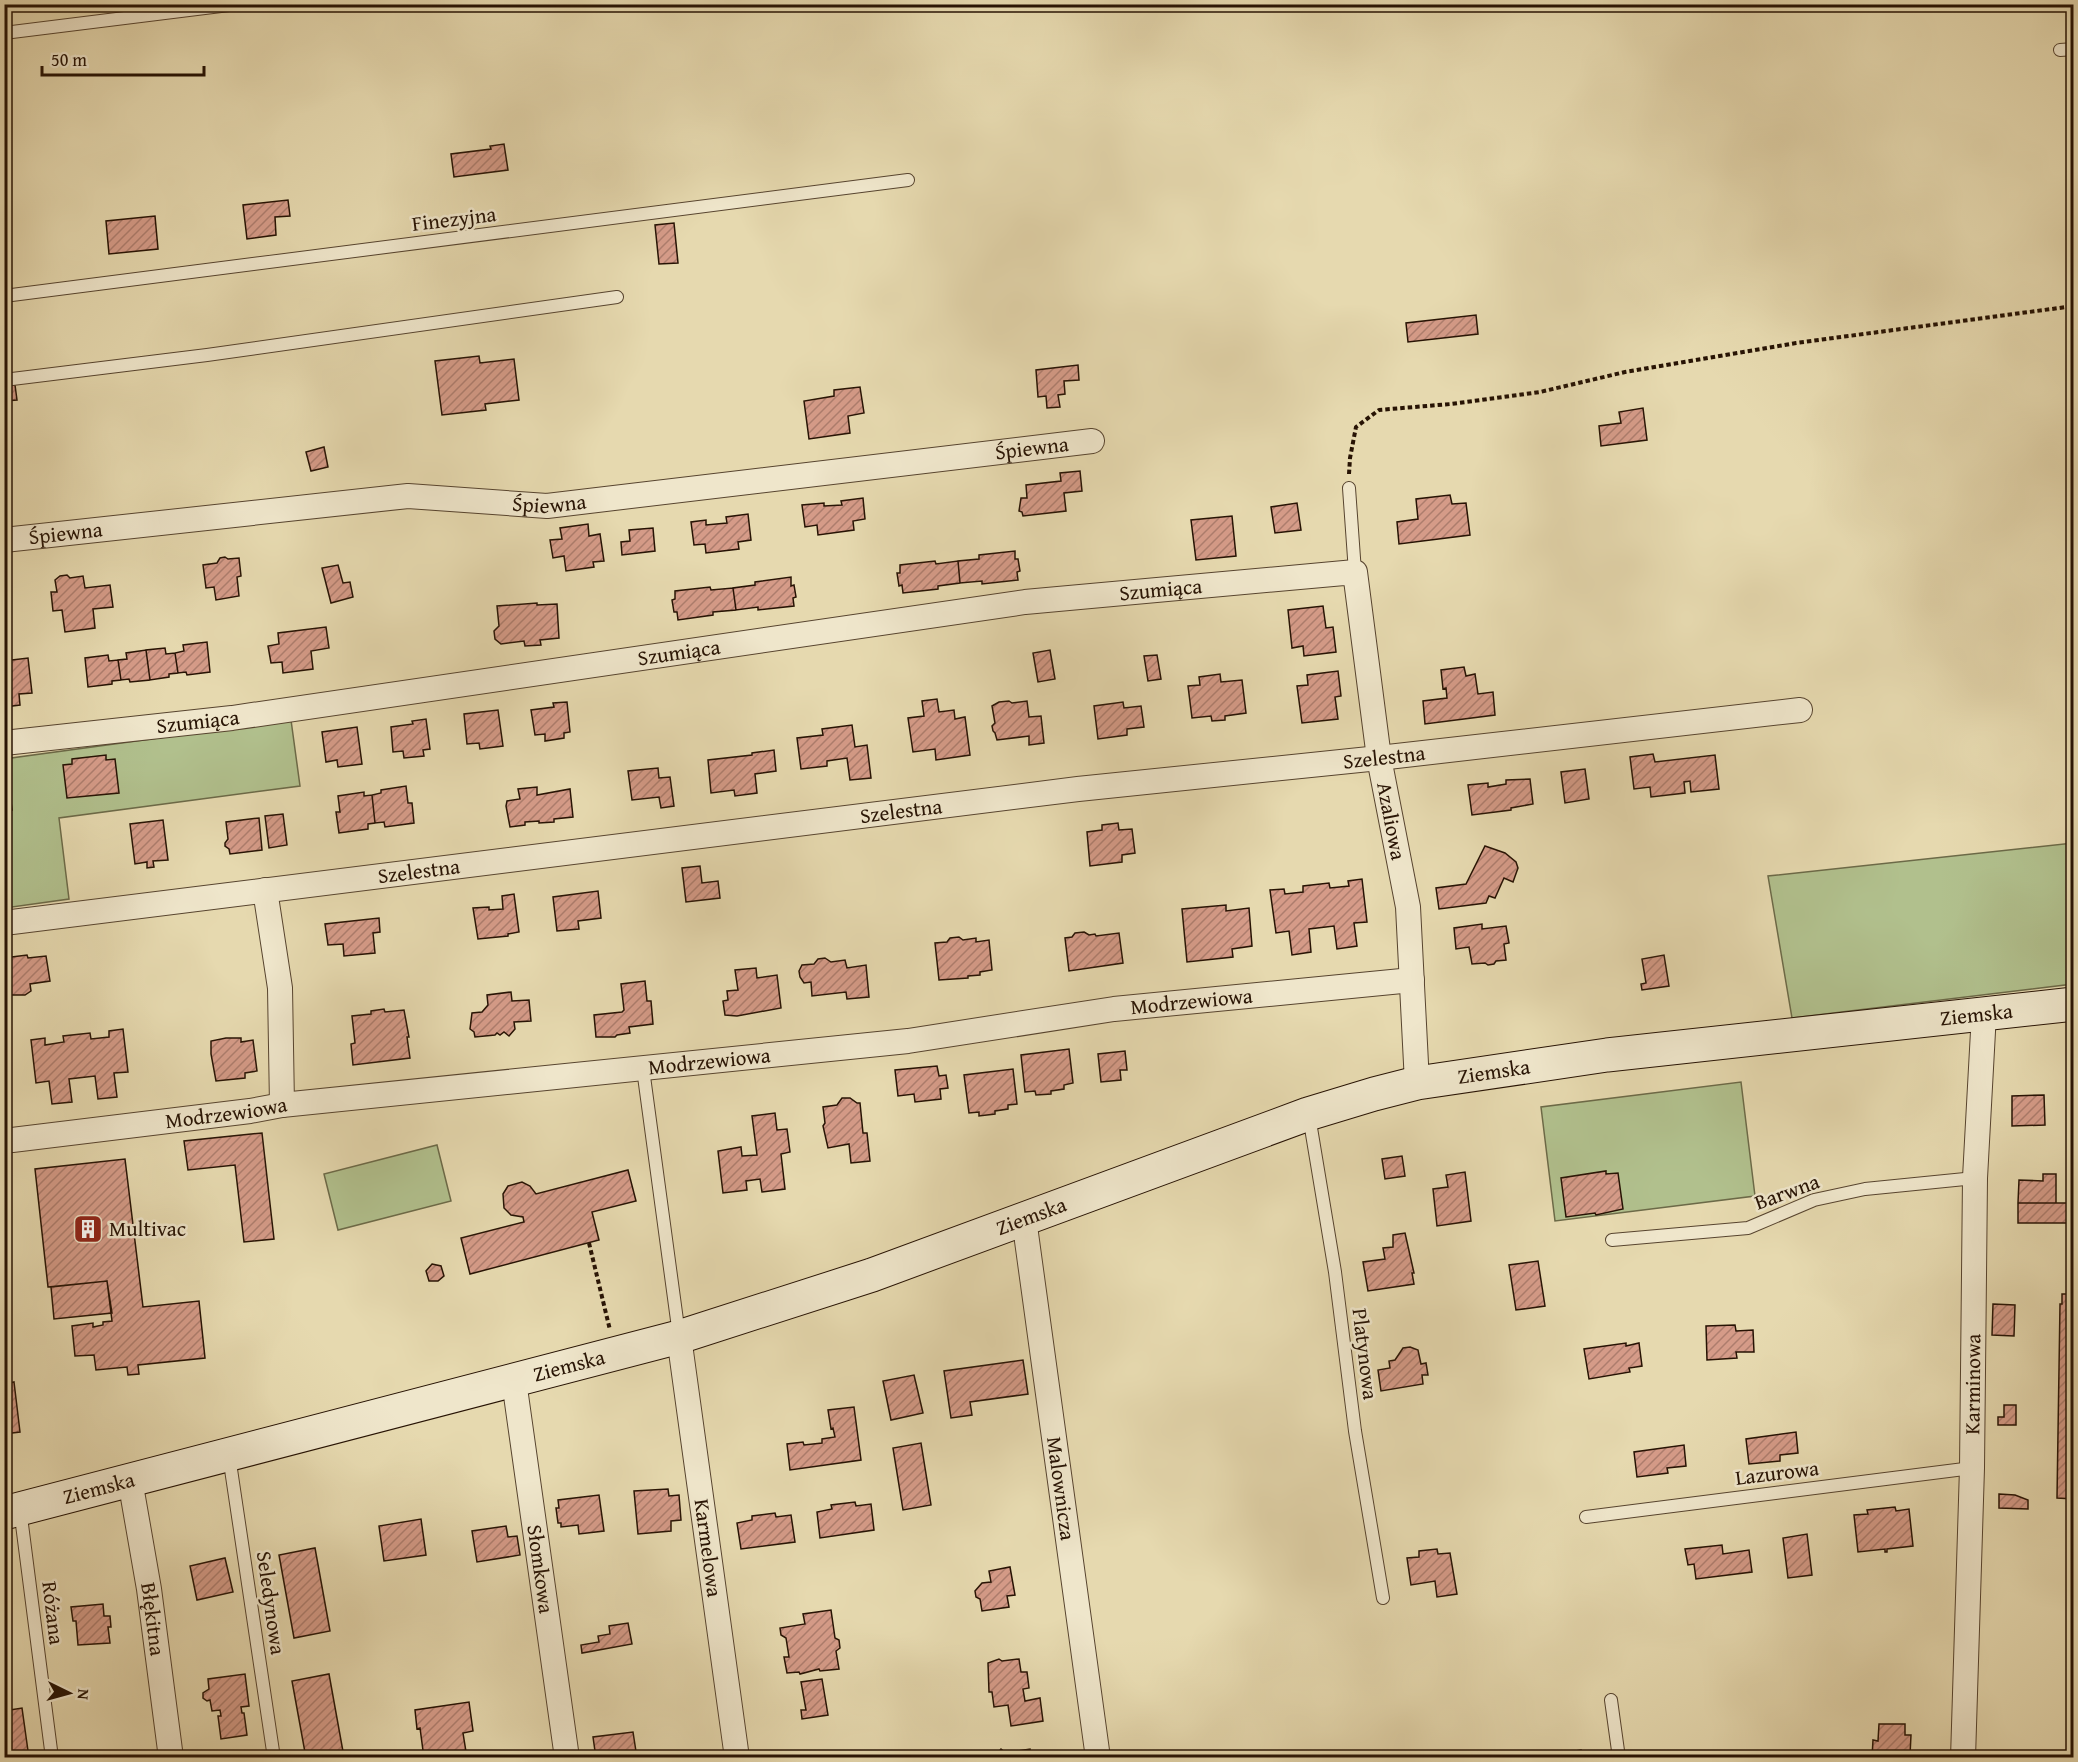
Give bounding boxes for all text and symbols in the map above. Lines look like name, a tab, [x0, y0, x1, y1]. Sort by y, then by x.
scale bar	[42, 39, 204, 77]
text: 50 m	[51, 46, 87, 73]
street label: Finezyjna	[410, 198, 498, 239]
street label: Śpiewna	[993, 428, 1070, 467]
street label: Śpiewna	[511, 485, 588, 521]
street label: Śpiewna	[27, 513, 104, 552]
street label: Szumiąca	[1118, 570, 1203, 608]
street label: Szumiąca	[635, 631, 722, 673]
street label: Szumiąca	[155, 701, 241, 741]
street label: Szelestna	[1341, 737, 1427, 777]
street label: Azaliowa	[1369, 779, 1415, 863]
street label: Szelestna	[858, 790, 944, 831]
street label: Szelestna	[376, 850, 462, 891]
street label: Modrzewiowa	[1129, 980, 1254, 1022]
street label: Ziemska	[1938, 995, 2014, 1034]
street label: Modrzewiowa	[647, 1039, 772, 1082]
street label: Ziemska	[1455, 1051, 1532, 1092]
street label: Modrzewiowa	[164, 1088, 290, 1136]
street label: Barwna	[1750, 1165, 1824, 1218]
street label: Ziemska	[991, 1189, 1071, 1243]
building icon: Multivac	[72, 1213, 104, 1245]
place label: Multivac	[109, 1213, 186, 1244]
street label: Platynowa	[1345, 1307, 1386, 1401]
street label: Karminowa	[1956, 1334, 1988, 1435]
street label: Ziemska	[530, 1341, 608, 1389]
street label: Malownicza	[1039, 1435, 1084, 1542]
street label: Lazurowa	[1733, 1452, 1821, 1493]
street label: Ziemska	[59, 1464, 138, 1512]
street label: Karmelowa	[686, 1497, 731, 1599]
street label: Słomkowa	[519, 1523, 563, 1616]
street label: Seledynowa	[249, 1549, 294, 1657]
street label: Różana	[34, 1579, 73, 1646]
street label: Błękitna	[133, 1580, 174, 1658]
north arrow	[39, 1663, 99, 1723]
text: N	[71, 1688, 96, 1701]

